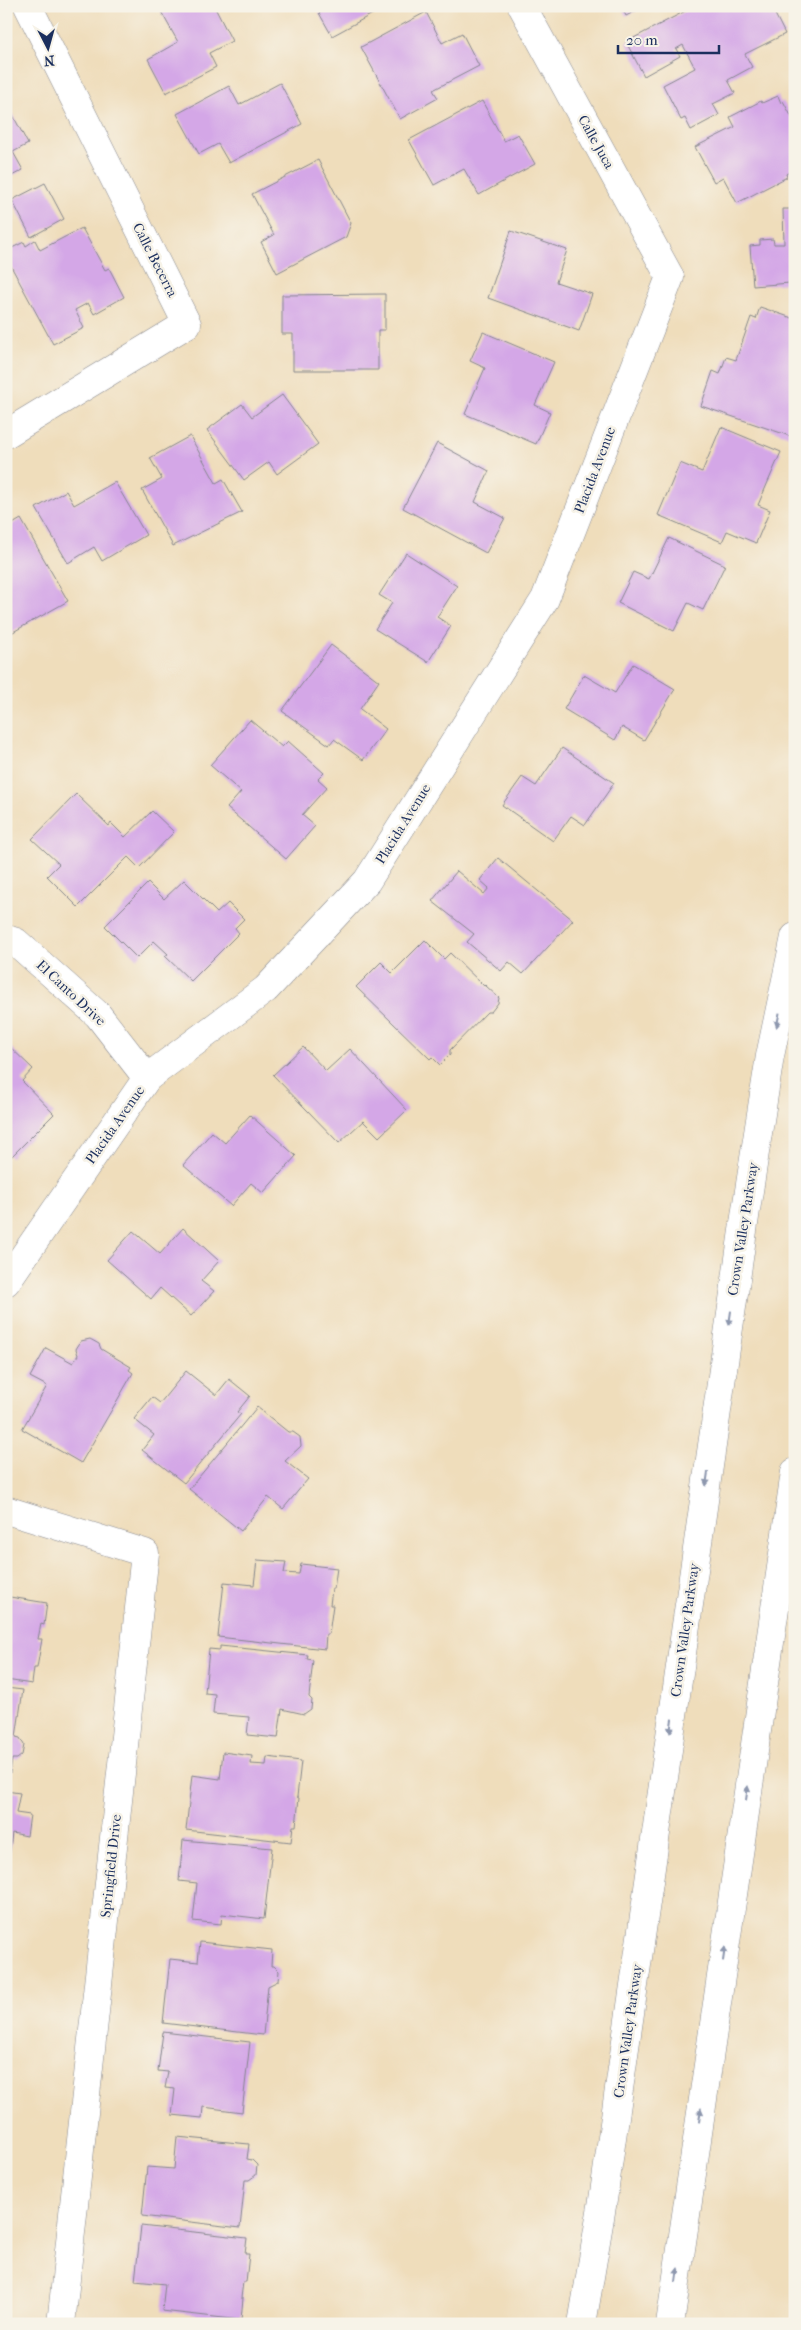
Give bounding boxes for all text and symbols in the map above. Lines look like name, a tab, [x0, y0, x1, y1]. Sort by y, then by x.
north arrow	[22, 22, 72, 72]
scale bar	[618, 22, 720, 54]
text: 20 m	[626, 31, 658, 49]
text: N	[43, 51, 55, 69]
street label: Calle Juca	[574, 112, 618, 172]
street label: Calle Becerra	[129, 220, 181, 300]
street label: Placida Avenue	[571, 424, 619, 516]
street label: Placida Avenue	[372, 781, 434, 867]
street label: El Canto Drive	[33, 957, 109, 1029]
one-way arrow	[774, 1012, 782, 1027]
street label: Placida Avenue	[82, 1083, 148, 1167]
street label: Crown Valley Parkway	[724, 1160, 762, 1297]
one-way arrow	[726, 1311, 734, 1327]
one-way arrow	[703, 1471, 711, 1487]
street label: Crown Valley Parkway	[667, 1561, 703, 1698]
one-way arrow	[667, 1719, 675, 1735]
one-way arrow	[744, 1785, 752, 1801]
street label: Springfield Drive	[97, 1813, 125, 1918]
one-way arrow	[720, 1946, 728, 1962]
street label: Crown Valley Parkway	[610, 1962, 646, 2099]
one-way arrow	[696, 2106, 704, 2122]
one-way arrow	[673, 2267, 681, 2283]

